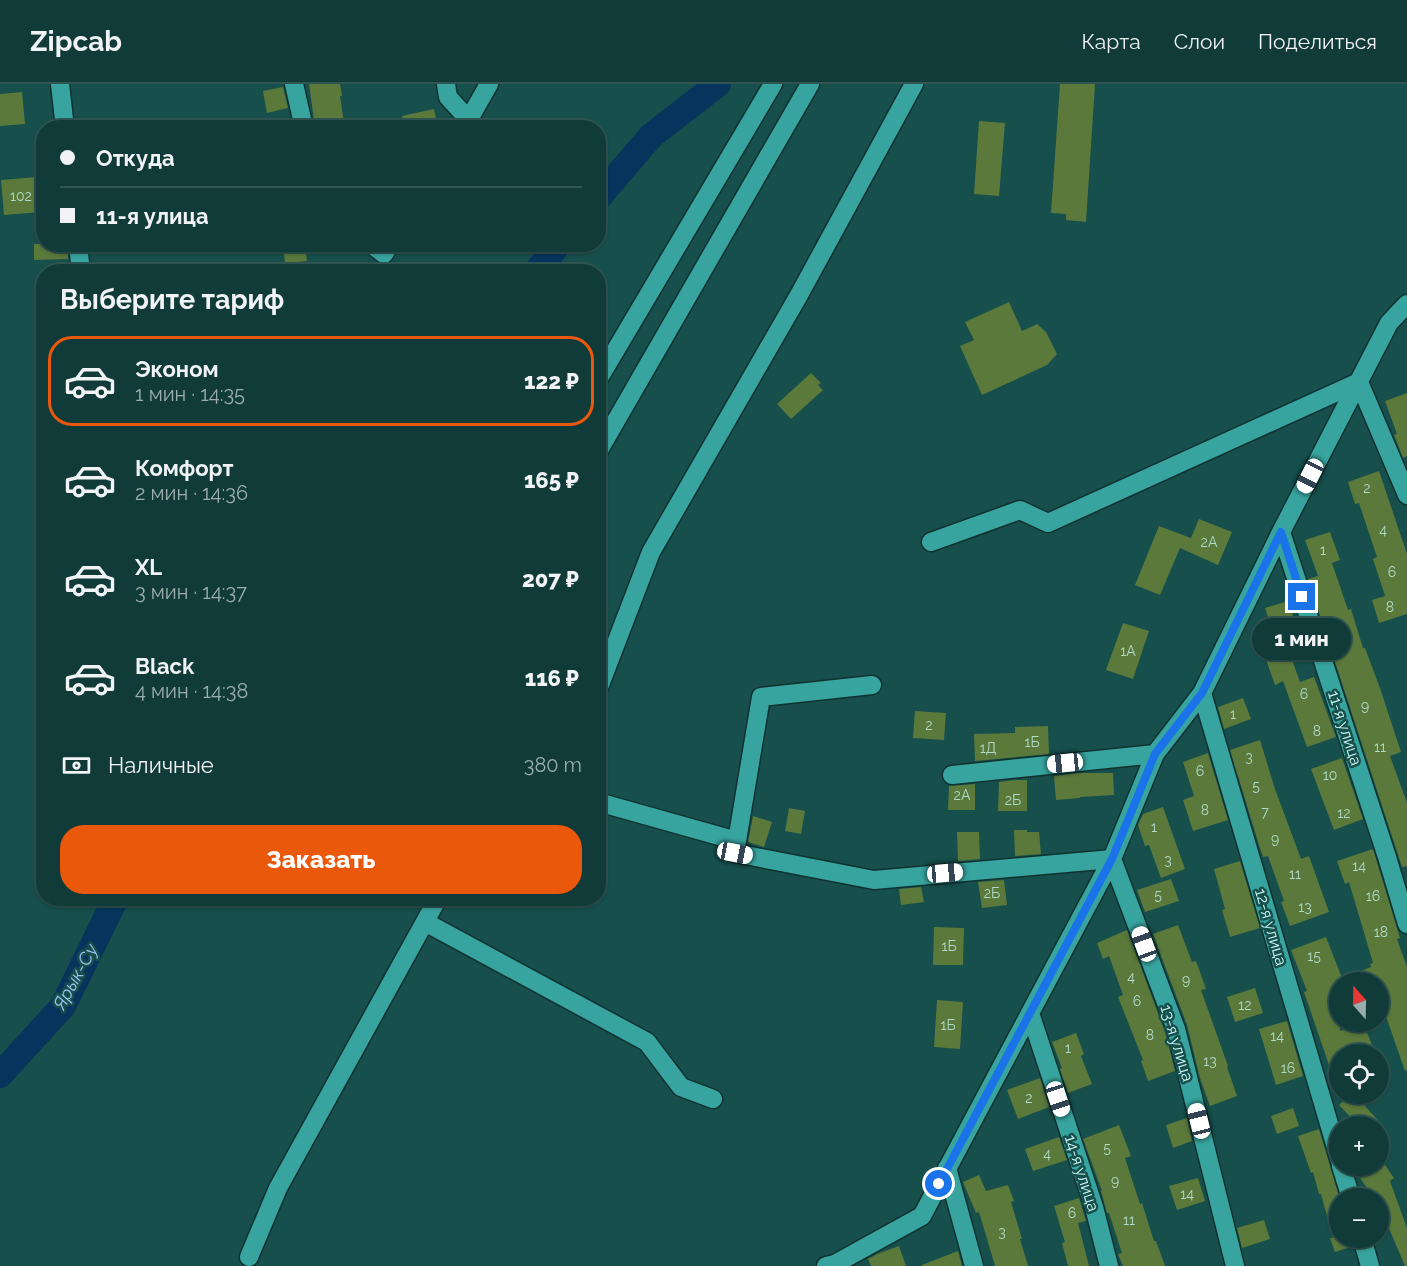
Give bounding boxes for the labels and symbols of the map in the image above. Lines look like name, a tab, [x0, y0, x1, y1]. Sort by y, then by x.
house number: 102	[10, 188, 32, 204]
car	[1294, 456, 1326, 496]
house number: 2	[1363, 480, 1371, 496]
house number: 4	[1379, 522, 1387, 538]
house number: 2А	[1201, 534, 1218, 550]
house number: 1	[1320, 542, 1326, 558]
house number: 6	[1388, 564, 1396, 580]
route end	[1288, 583, 1315, 610]
house number: 8	[1386, 599, 1394, 615]
callout: 1 мин	[1252, 618, 1352, 660]
house number: 1А	[1120, 643, 1136, 659]
house number: 6	[1300, 686, 1308, 702]
street label: 11-я улица	[1324, 688, 1366, 768]
house number: 9	[1361, 698, 1369, 714]
house number: 1	[1230, 706, 1236, 722]
house number: 2	[925, 717, 933, 733]
house number: 8	[1313, 723, 1321, 739]
house number: 1Б	[1024, 734, 1040, 750]
house number: 11	[1374, 739, 1386, 755]
house number: 1Д	[980, 740, 996, 756]
house number: 3	[1245, 749, 1253, 765]
car	[1046, 752, 1084, 774]
house number: 6	[1196, 763, 1204, 779]
house number: 10	[1323, 767, 1337, 783]
house number: 5	[1252, 778, 1260, 794]
house number: 2А	[954, 787, 971, 803]
house number: 2Б	[1005, 792, 1021, 808]
house number: 8	[1201, 802, 1209, 818]
house number: 7	[1261, 804, 1269, 820]
house number: 12	[1337, 805, 1351, 821]
house number: 1	[1151, 819, 1157, 835]
house number: 9	[1271, 831, 1279, 847]
car	[716, 841, 754, 865]
house number: 3	[1164, 852, 1172, 868]
house number: 14	[1352, 858, 1366, 874]
car	[926, 862, 964, 884]
house number: 11	[1289, 866, 1301, 882]
house number: 2Б	[984, 885, 1000, 901]
street label: 12-я улица	[1251, 886, 1291, 968]
house number: 5	[1154, 887, 1162, 903]
house number: 16	[1366, 888, 1380, 904]
house number: 13	[1298, 899, 1312, 915]
car	[1129, 924, 1159, 964]
house number: 18	[1374, 924, 1388, 940]
house number: 1Б	[941, 938, 957, 954]
water label: Ярык-Су	[48, 939, 102, 1014]
house number: 15	[1307, 948, 1321, 964]
house number: 4	[1127, 969, 1135, 985]
house number: 9	[1182, 972, 1190, 988]
north arrow	[1329, 972, 1389, 1032]
house number: 6	[1133, 993, 1141, 1009]
house number: 12	[1238, 997, 1252, 1013]
street label: 13-я улица	[1156, 1002, 1198, 1084]
house number: 1Б	[940, 1017, 956, 1033]
house number: 8	[1146, 1027, 1154, 1043]
house number: 14	[1270, 1028, 1284, 1044]
house number: 1	[1065, 1040, 1071, 1056]
house number: 13	[1203, 1053, 1217, 1069]
house number: 16	[1281, 1060, 1295, 1076]
car	[1044, 1079, 1072, 1119]
house number: 2	[1025, 1090, 1033, 1106]
car	[1186, 1101, 1212, 1141]
street label: 14-я улица	[1061, 1132, 1103, 1214]
house number: 5	[1103, 1140, 1111, 1156]
house number: 4	[1043, 1146, 1051, 1162]
route start	[925, 1170, 952, 1197]
house number: 9	[1111, 1173, 1119, 1189]
house number: 14	[1180, 1186, 1194, 1202]
house number: 6	[1068, 1205, 1076, 1221]
house number: 11	[1123, 1212, 1135, 1228]
house number: 3	[998, 1224, 1006, 1240]

